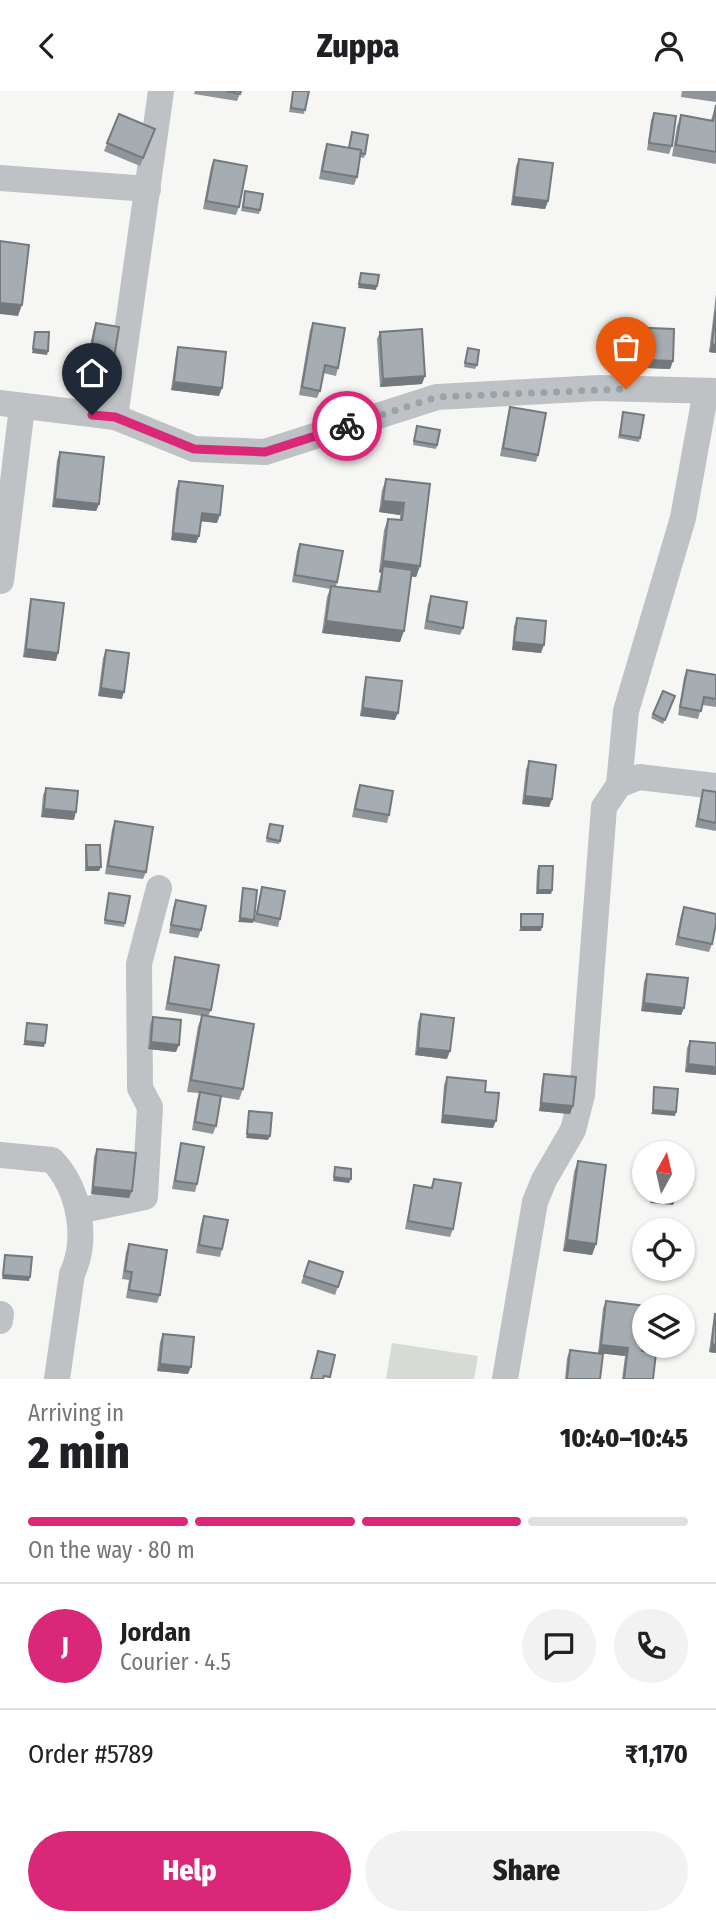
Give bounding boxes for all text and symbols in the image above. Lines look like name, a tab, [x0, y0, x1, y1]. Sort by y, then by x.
icon: back	[28, 27, 66, 65]
text: Zuppa	[317, 27, 399, 65]
icon: person	[650, 27, 688, 65]
pin	[596, 317, 656, 389]
icon: bag	[607, 328, 645, 366]
pin	[62, 343, 122, 415]
icon: home	[73, 354, 111, 392]
courier	[312, 391, 382, 461]
icon: bike	[328, 407, 366, 445]
north arrow	[632, 1141, 695, 1204]
map controls	[632, 1141, 695, 1358]
button: locate	[632, 1218, 695, 1281]
button: layers	[632, 1295, 695, 1358]
text: Arriving in	[28, 1399, 124, 1427]
text: 10:40–10:45	[560, 1423, 688, 1454]
text: 2 min	[28, 1425, 130, 1480]
text: On the way · 80 m	[28, 1536, 195, 1564]
button: chat	[522, 1609, 596, 1683]
button: phone	[614, 1609, 688, 1683]
text: Jordan	[120, 1617, 191, 1648]
text: J	[61, 1631, 69, 1662]
text: Courier · 4.5	[120, 1648, 231, 1676]
text: Order #5789	[28, 1739, 154, 1770]
text: ₹1,170	[625, 1739, 688, 1770]
button: Help	[28, 1831, 351, 1911]
button: Share	[365, 1831, 688, 1911]

